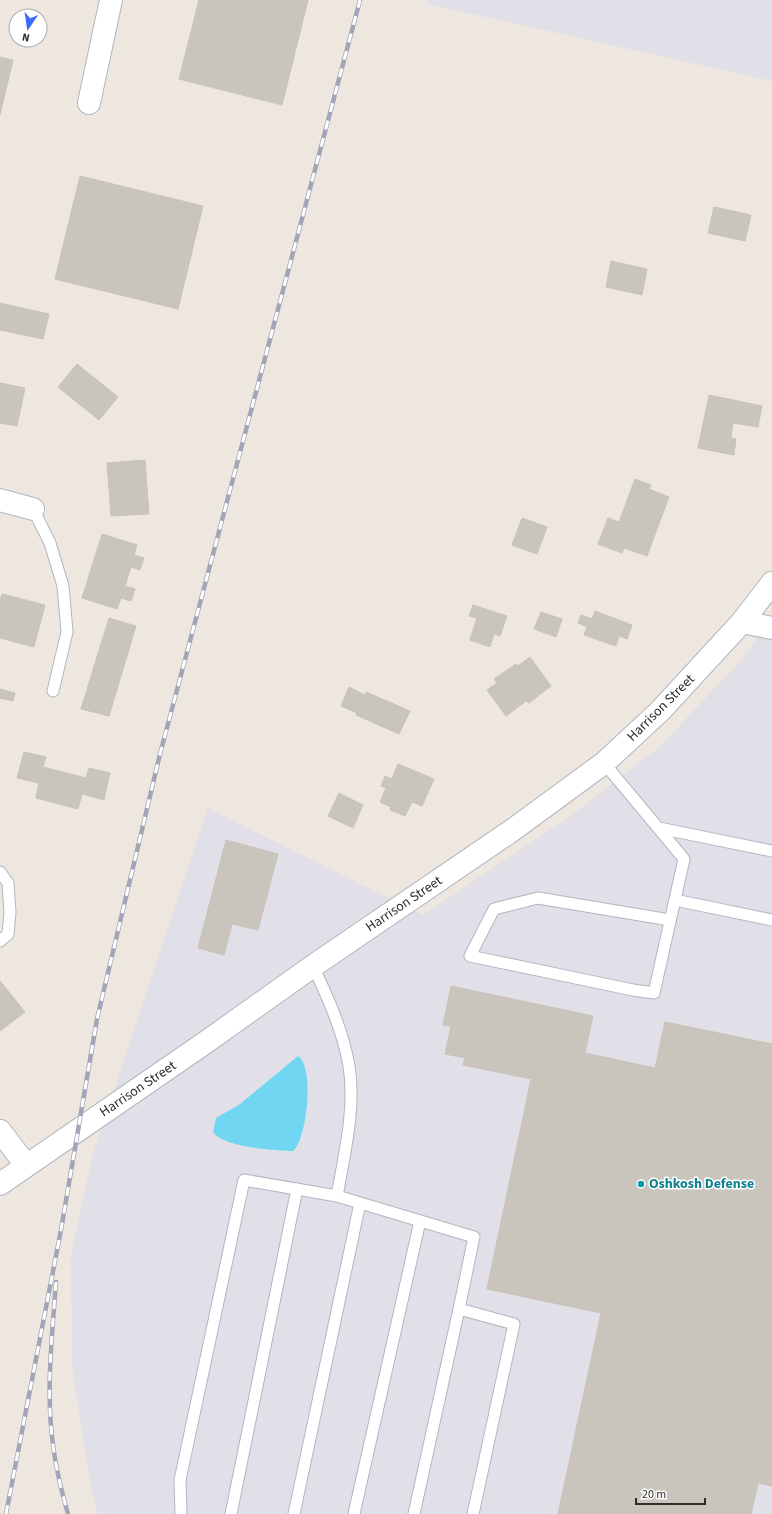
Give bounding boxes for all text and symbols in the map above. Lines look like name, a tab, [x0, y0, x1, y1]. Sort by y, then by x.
north arrow	[8, 8, 48, 48]
text: N	[21, 29, 31, 45]
street label: Harrison Street	[623, 670, 699, 746]
street label: Harrison Street	[362, 871, 446, 937]
street label: Harrison Street	[96, 1056, 180, 1122]
place label: Oshkosh Defense	[649, 1174, 754, 1194]
marker: Oshkosh Defense	[636, 1179, 646, 1189]
scale bar	[636, 1480, 705, 1506]
text: 20 m	[642, 1486, 666, 1503]

